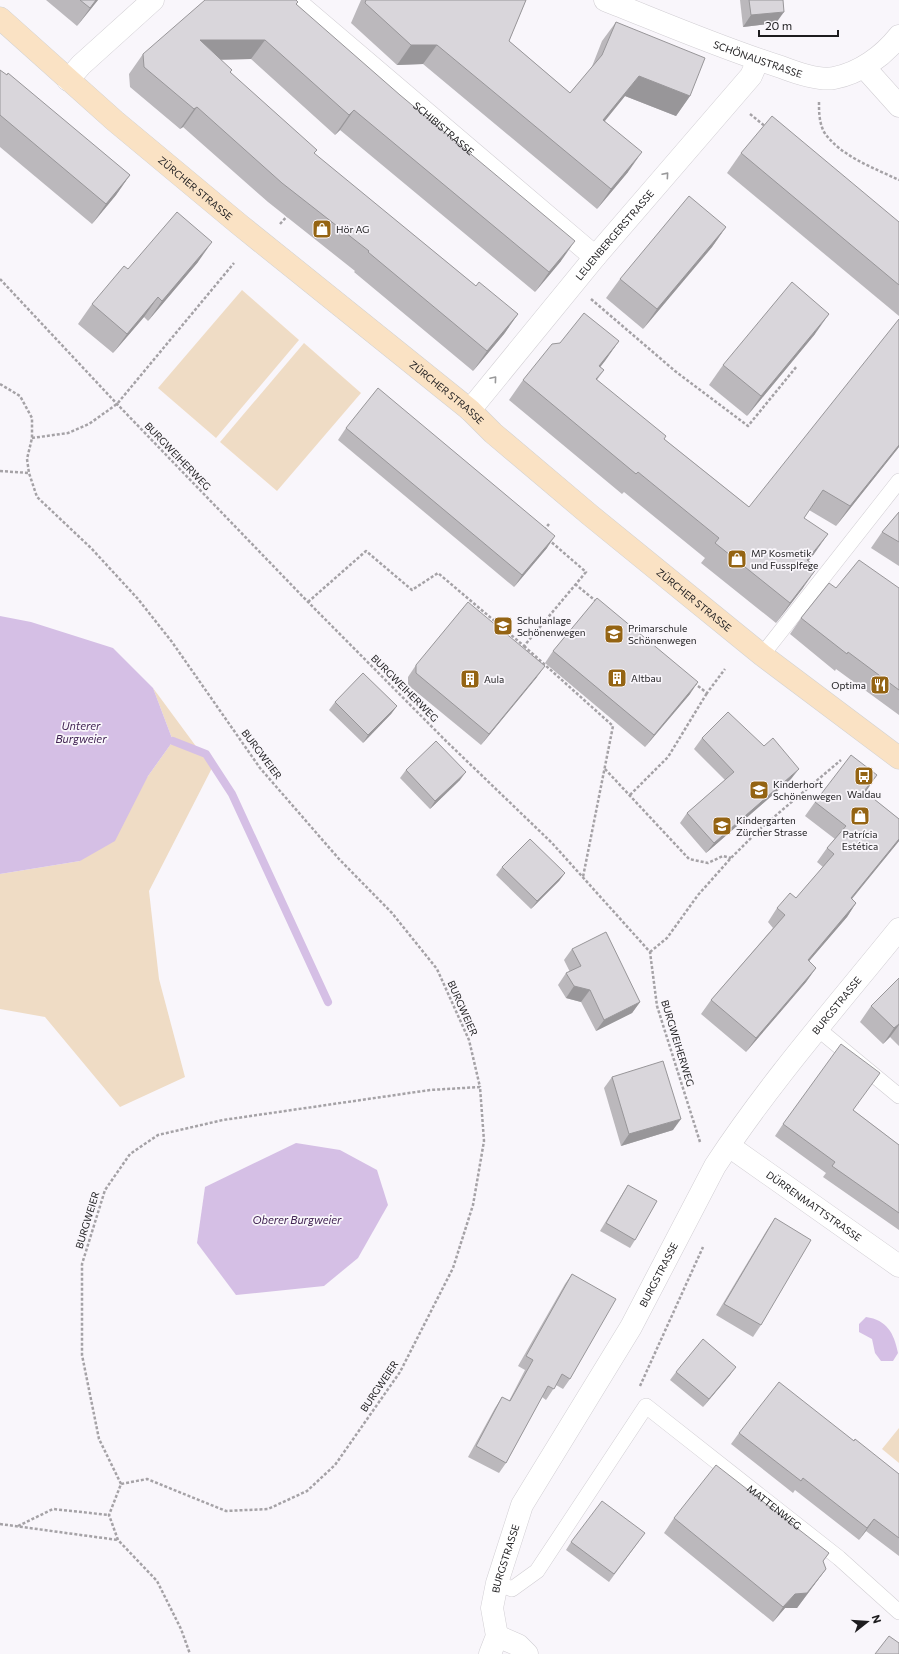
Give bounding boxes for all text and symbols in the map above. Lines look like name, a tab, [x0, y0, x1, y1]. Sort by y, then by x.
scale bar	[759, 12, 838, 38]
text: 20 m	[765, 18, 792, 32]
street label: SCHÖNAUSTRASSE	[712, 38, 804, 80]
street label: SCHIBISTRASSE	[411, 99, 477, 157]
street label: ZÜRCHER STRASSE	[156, 154, 235, 222]
one-way arrow	[662, 172, 669, 179]
street label: LEUENBERGERSTRASSE	[573, 187, 656, 282]
shop icon: Hör AG	[311, 218, 333, 240]
place label: Hör AG	[336, 223, 369, 235]
street label: ZÜRCHER STRASSE	[407, 358, 487, 427]
one-way arrow	[490, 377, 497, 384]
street label: BURGWEIHERWEG	[142, 419, 214, 493]
place label: MP Kosmetik und Fussplfege	[751, 547, 818, 571]
shop icon: MP Kosmetik und Fussplfege	[726, 548, 748, 570]
street label: ZÜRCHER STRASSE	[654, 566, 734, 634]
place label: Schulanlage Schönenwegen	[517, 614, 586, 638]
school or university icon: Schulanlage Schönenwegen	[492, 615, 514, 637]
place label: Primarschule Schönenwegen	[628, 622, 697, 646]
school or university icon: Primarschule Schönenwegen	[603, 623, 625, 645]
street label: BURGWEIHERWEG	[369, 652, 441, 724]
building icon: Altbau	[606, 667, 628, 689]
building icon: Aula	[459, 668, 481, 690]
place label: Altbau	[631, 672, 661, 684]
place label: Aula	[484, 673, 504, 685]
restaurant icon: Optima	[869, 674, 891, 696]
place label: Optima	[831, 679, 866, 691]
water label: Unterer Burgweier	[55, 719, 107, 745]
street label: BURGWEIER	[239, 727, 285, 781]
bus stop icon: Waldau	[853, 765, 875, 787]
place label: Kinderhort Schönenwegen	[773, 778, 842, 802]
school or university icon: Kinderhort Schönenwegen	[748, 779, 770, 801]
place label: Waldau	[847, 788, 881, 800]
shop icon: Patrícia Estética	[849, 805, 871, 827]
place label: Kindergarten Zürcher Strasse	[736, 814, 807, 838]
school or university icon: Kindergarten Zürcher Strasse	[711, 815, 733, 837]
place label: Patrícia Estética	[842, 828, 878, 852]
street label: BURGSTRASSE	[809, 974, 864, 1037]
street label: BURGWEIER	[445, 979, 481, 1038]
street label: BURGWEIHERWEG	[659, 998, 697, 1088]
street label: DÜRRENMATTSTRASSE	[764, 1168, 864, 1244]
street label: BURGWEIER	[73, 1190, 101, 1250]
water label: Oberer Burgweier	[253, 1213, 342, 1226]
street label: BURGSTRASSE	[637, 1240, 680, 1309]
street label: BURGWEIER	[357, 1358, 401, 1414]
street label: MATTENWEG	[745, 1482, 804, 1532]
street label: BURGSTRASSE	[489, 1523, 521, 1594]
north arrow	[847, 1602, 887, 1642]
text: N	[870, 1613, 884, 1625]

